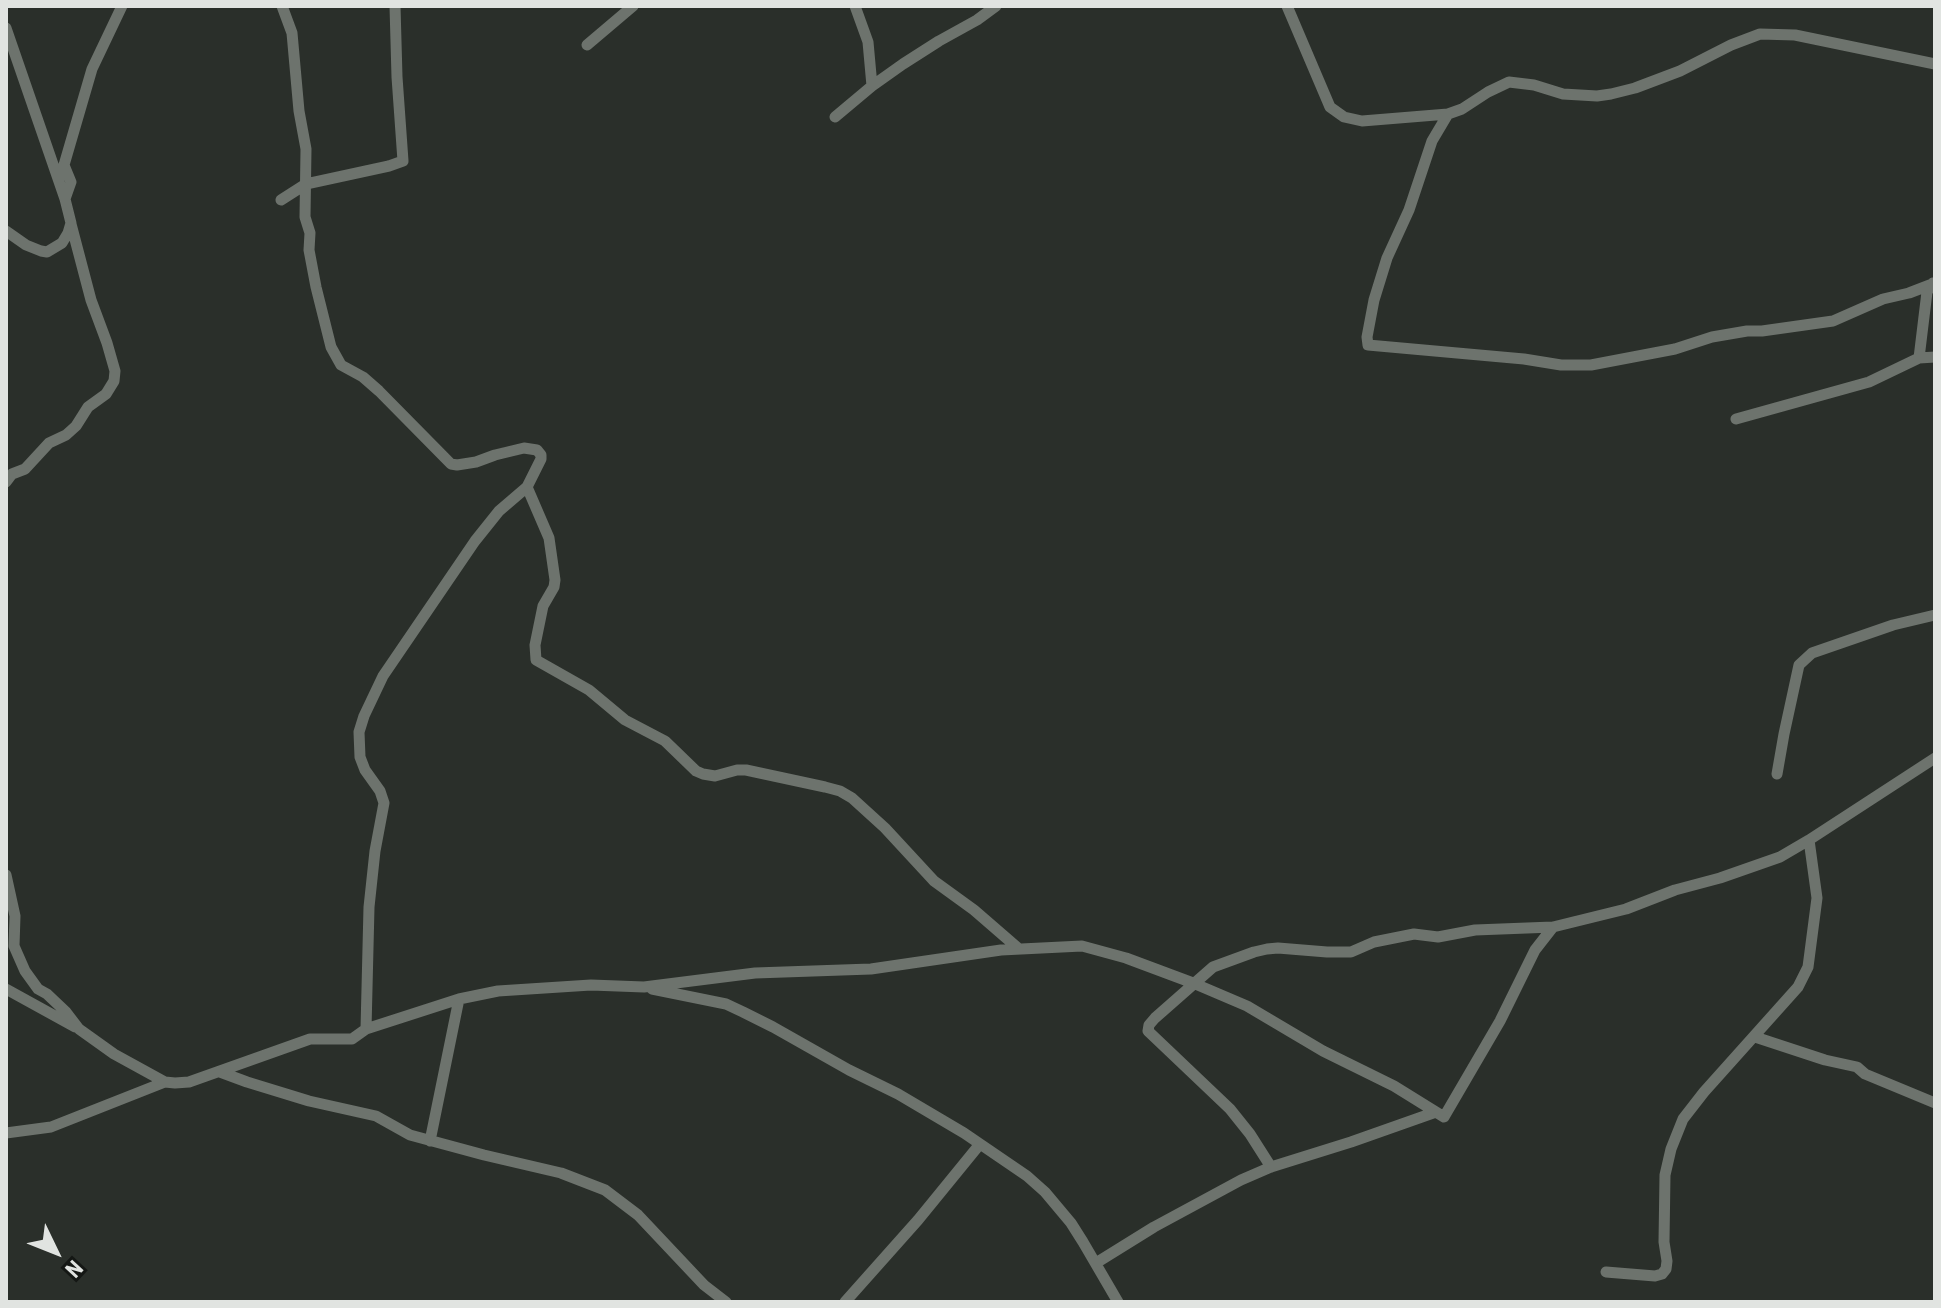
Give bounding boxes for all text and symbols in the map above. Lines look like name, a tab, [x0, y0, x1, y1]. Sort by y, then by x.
north arrow	[16, 1212, 96, 1292]
text: N	[60, 1255, 88, 1282]

